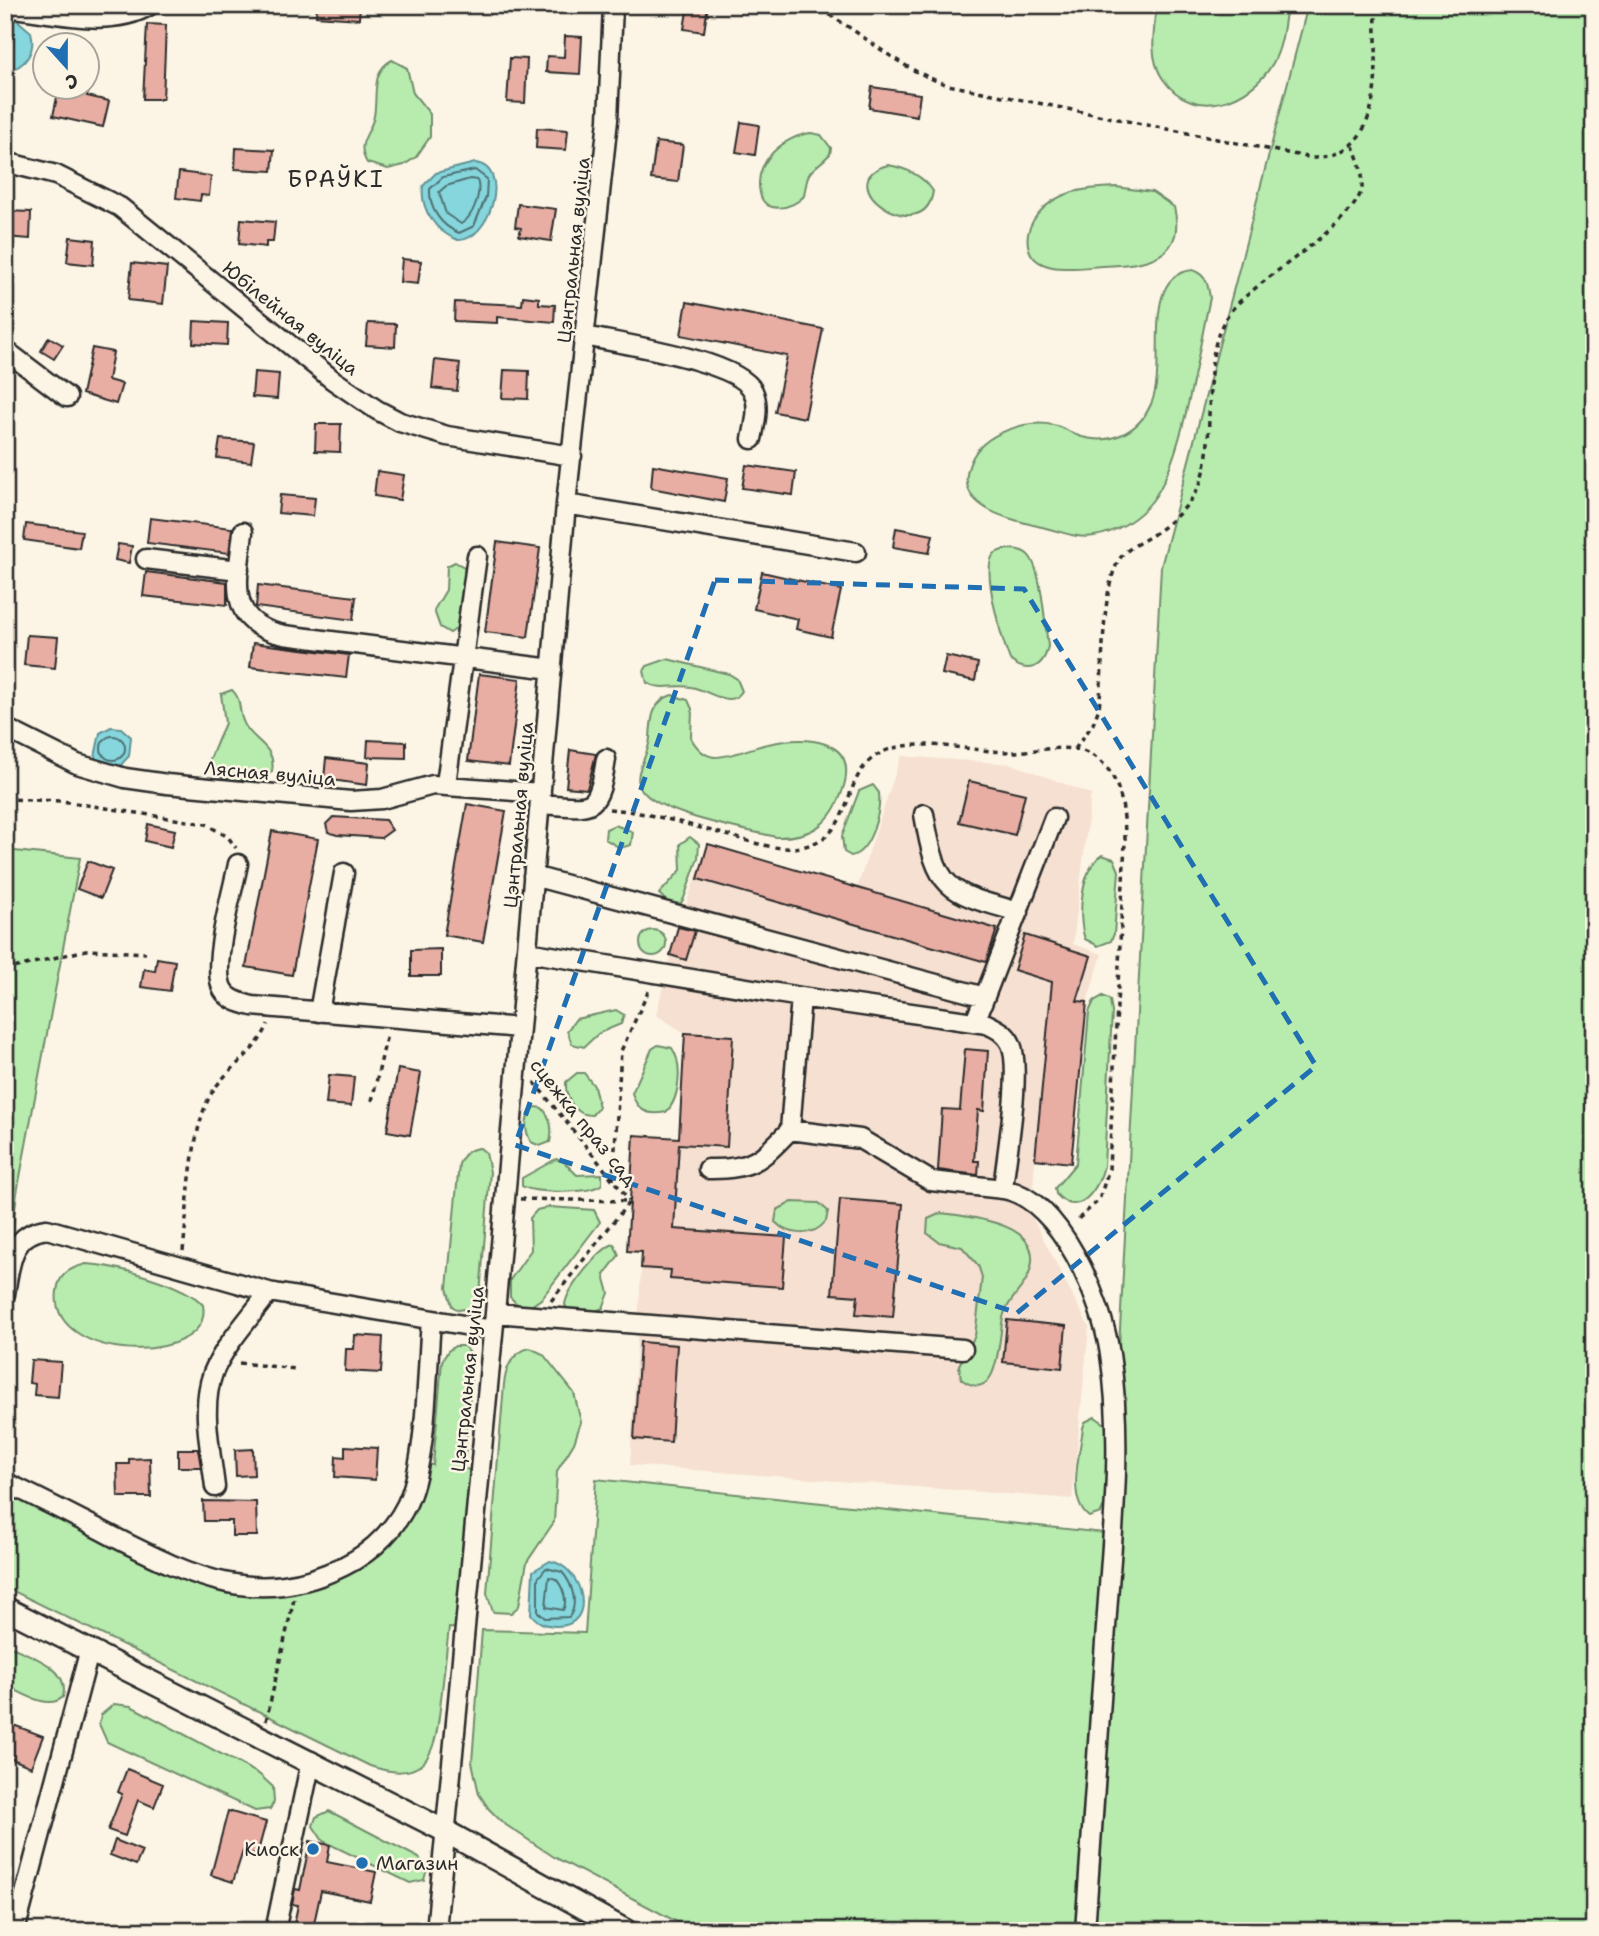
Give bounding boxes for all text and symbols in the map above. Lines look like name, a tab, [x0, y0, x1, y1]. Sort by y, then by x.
north arrow	[32, 32, 102, 102]
text: С	[62, 68, 82, 95]
street label: Цэнтральная вуліца	[551, 155, 596, 344]
district label: БРАЎКІ	[287, 164, 385, 194]
street label: Юбілейная вуліца	[217, 256, 364, 381]
street label: Цэнтральная вуліца	[498, 721, 539, 909]
street label: Лясная вуліца	[203, 755, 337, 792]
street label: сцежка праз сад	[524, 1053, 643, 1191]
street label: Цэнтральная вуліца	[445, 1284, 490, 1473]
place label: Киоск	[244, 1837, 299, 1862]
marker: Киоск	[305, 1841, 321, 1857]
place label: Магазин	[376, 1851, 458, 1876]
marker: Магазин	[354, 1855, 370, 1871]

